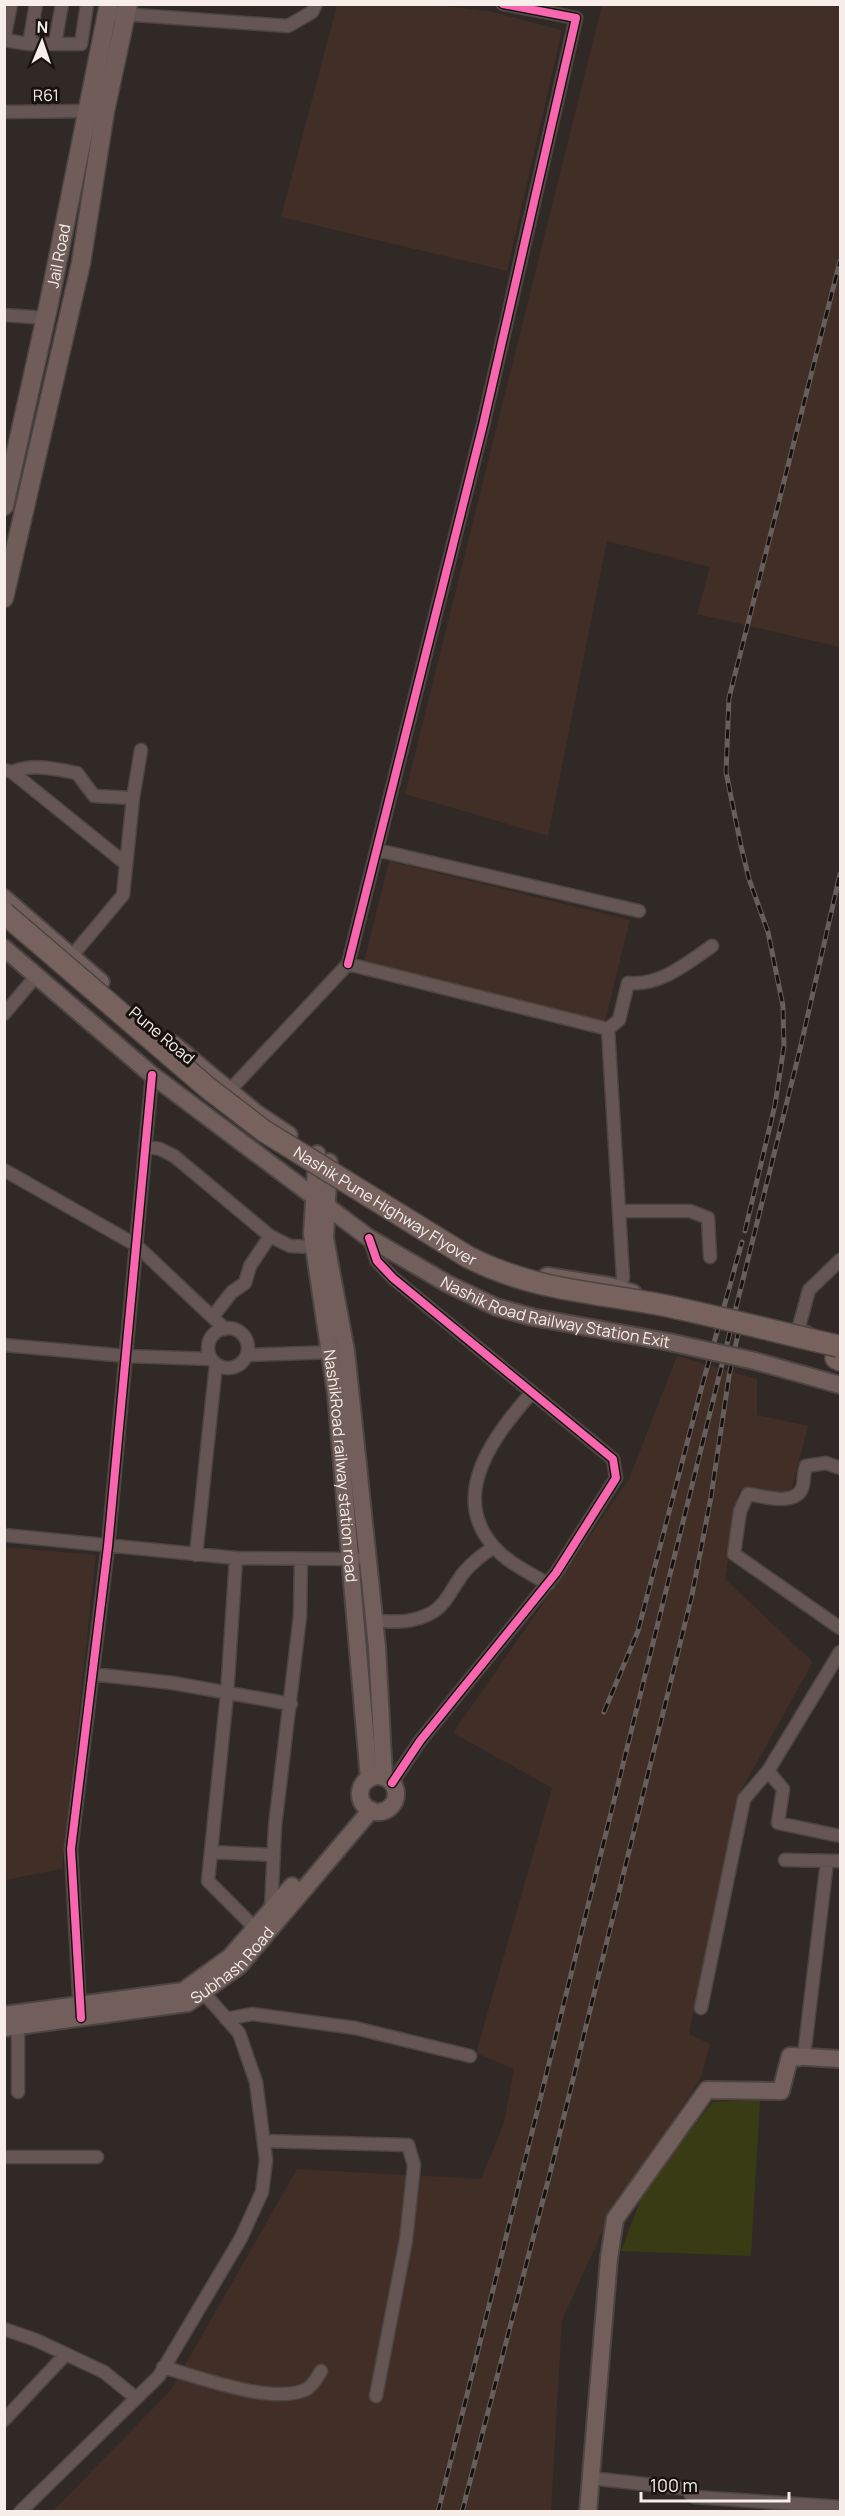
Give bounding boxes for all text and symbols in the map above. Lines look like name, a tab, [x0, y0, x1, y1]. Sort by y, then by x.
north arrow	[12, 12, 72, 72]
text: N	[36, 16, 49, 38]
street label: R61	[33, 84, 59, 106]
street label: Jail Road	[41, 222, 76, 290]
street label: Pune Road	[125, 1001, 199, 1069]
street label: Nashik Pune Highway Flyover	[290, 1141, 481, 1271]
street label: Nashik Road Railway Station Exit	[437, 1271, 672, 1353]
street label: NashikRoad railway station road	[318, 1348, 363, 1583]
street label: Subhash Road	[186, 1922, 279, 2009]
scale bar	[641, 2465, 790, 2503]
text: 100 m	[650, 2473, 698, 2497]

